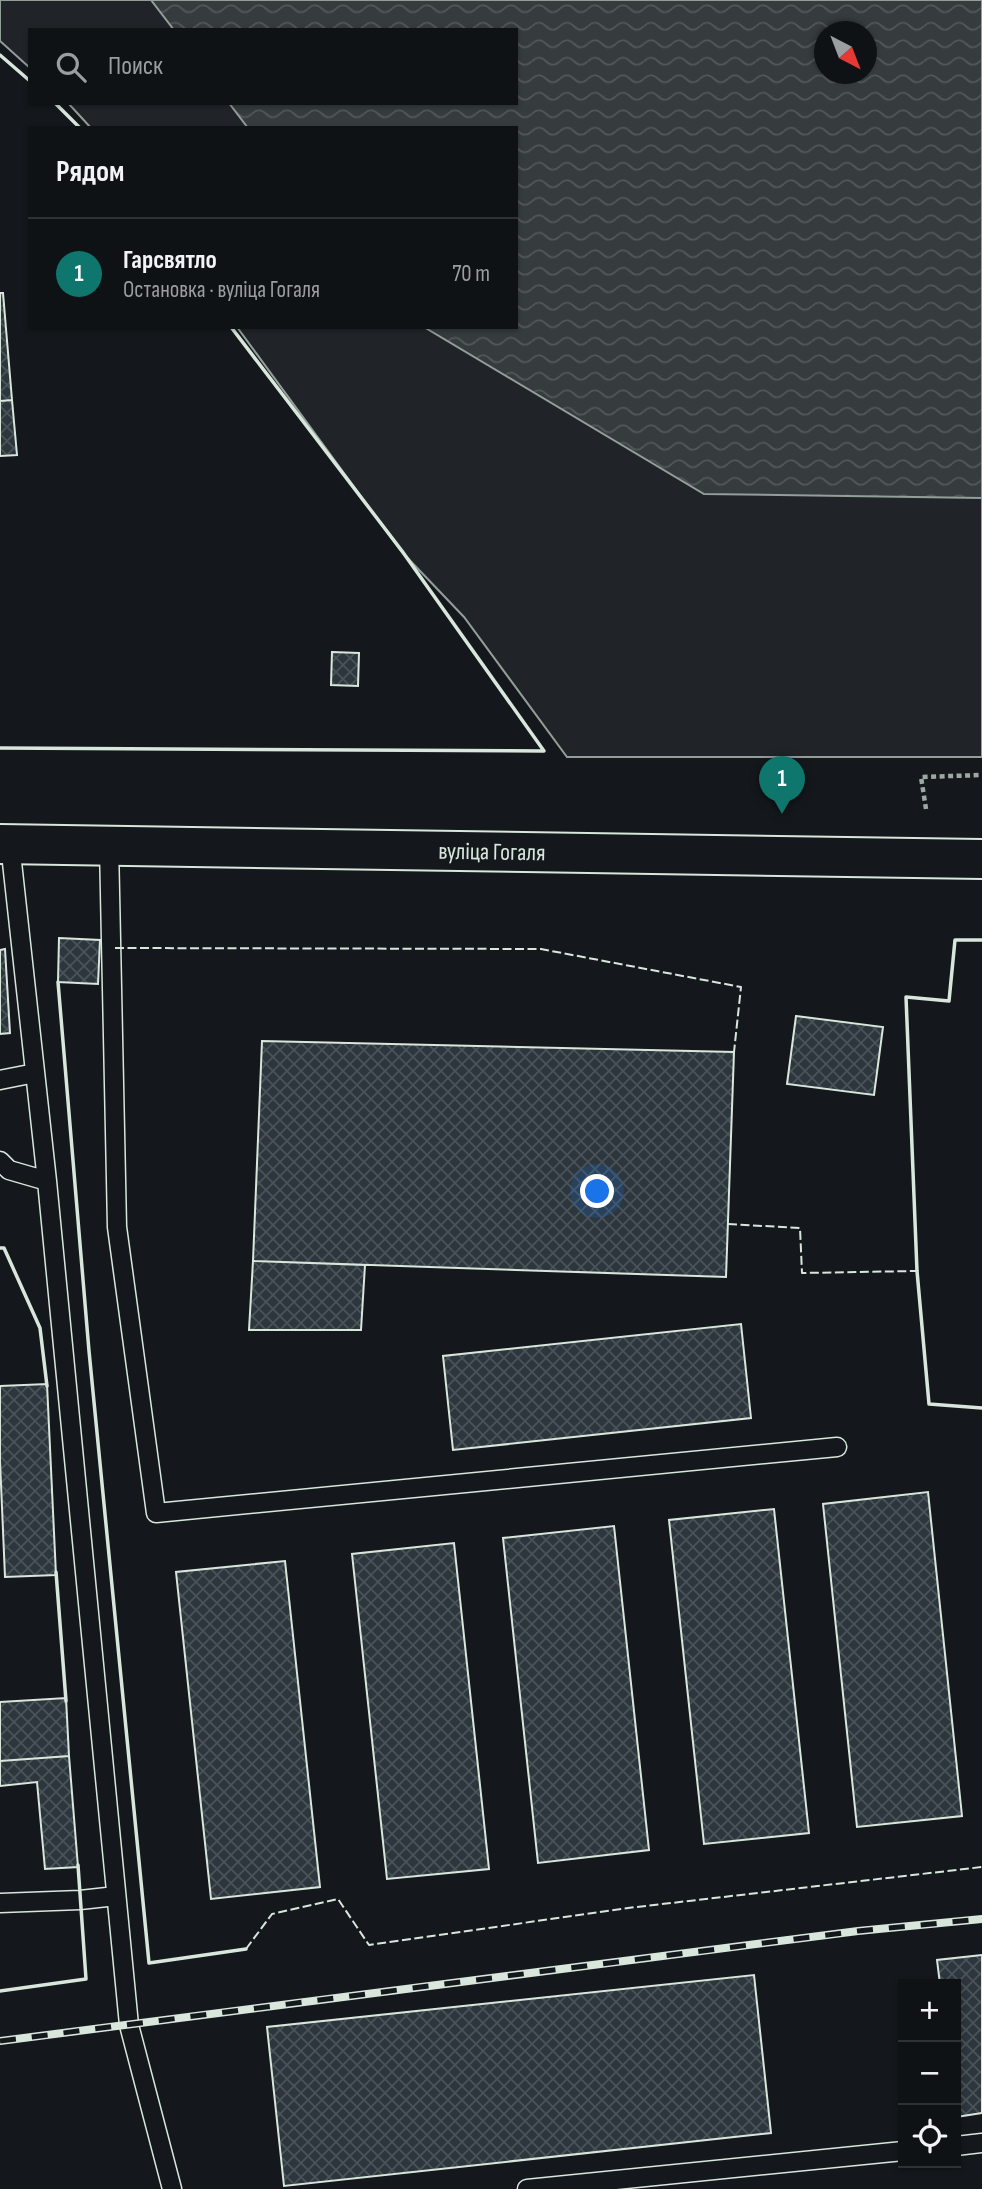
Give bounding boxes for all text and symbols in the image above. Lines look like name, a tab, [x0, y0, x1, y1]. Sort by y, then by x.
north arrow	[814, 21, 877, 84]
search box	[28, 28, 518, 105]
icon: search	[52, 48, 90, 86]
text: Поиск	[108, 51, 163, 82]
text: Рядом	[56, 154, 124, 190]
text: Гарсвятло	[123, 245, 217, 276]
text: 1	[74, 260, 84, 288]
text: 70 m	[452, 260, 490, 288]
text: Остановка · вуліца Гогаля	[123, 276, 320, 304]
pin: 1	[759, 756, 805, 814]
street label: вуліца Гогаля	[438, 837, 546, 867]
your location	[580, 1174, 614, 1208]
map controls	[898, 1979, 961, 2168]
button: +	[898, 1979, 961, 2042]
button: −	[898, 2042, 961, 2105]
button: locate	[898, 2105, 961, 2168]

